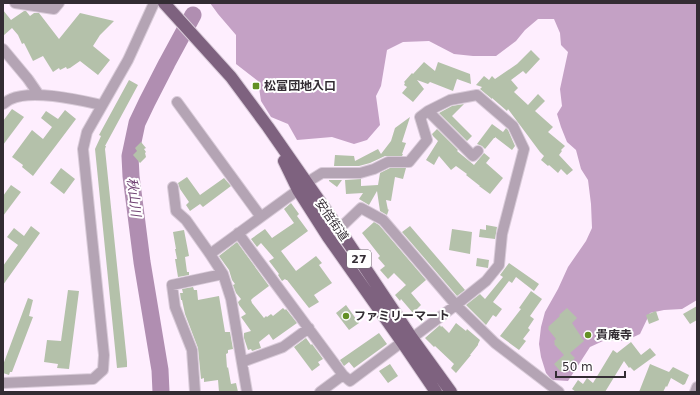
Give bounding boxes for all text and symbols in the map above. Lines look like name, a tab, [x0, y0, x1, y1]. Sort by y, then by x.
place label: 松富団地入口	[264, 79, 336, 93]
marker: 松富団地入口	[251, 81, 261, 91]
water label: 秋山川	[124, 177, 144, 219]
street label: 安倍街道	[312, 196, 352, 244]
road number: 27	[347, 250, 371, 268]
place label: ファミリーマート	[354, 309, 450, 323]
marker: ファミリーマート	[341, 311, 351, 321]
place label: 貴庵寺	[596, 328, 632, 342]
marker: 貴庵寺	[583, 330, 593, 340]
scale bar	[556, 353, 625, 379]
text: 50 m	[562, 360, 593, 374]

